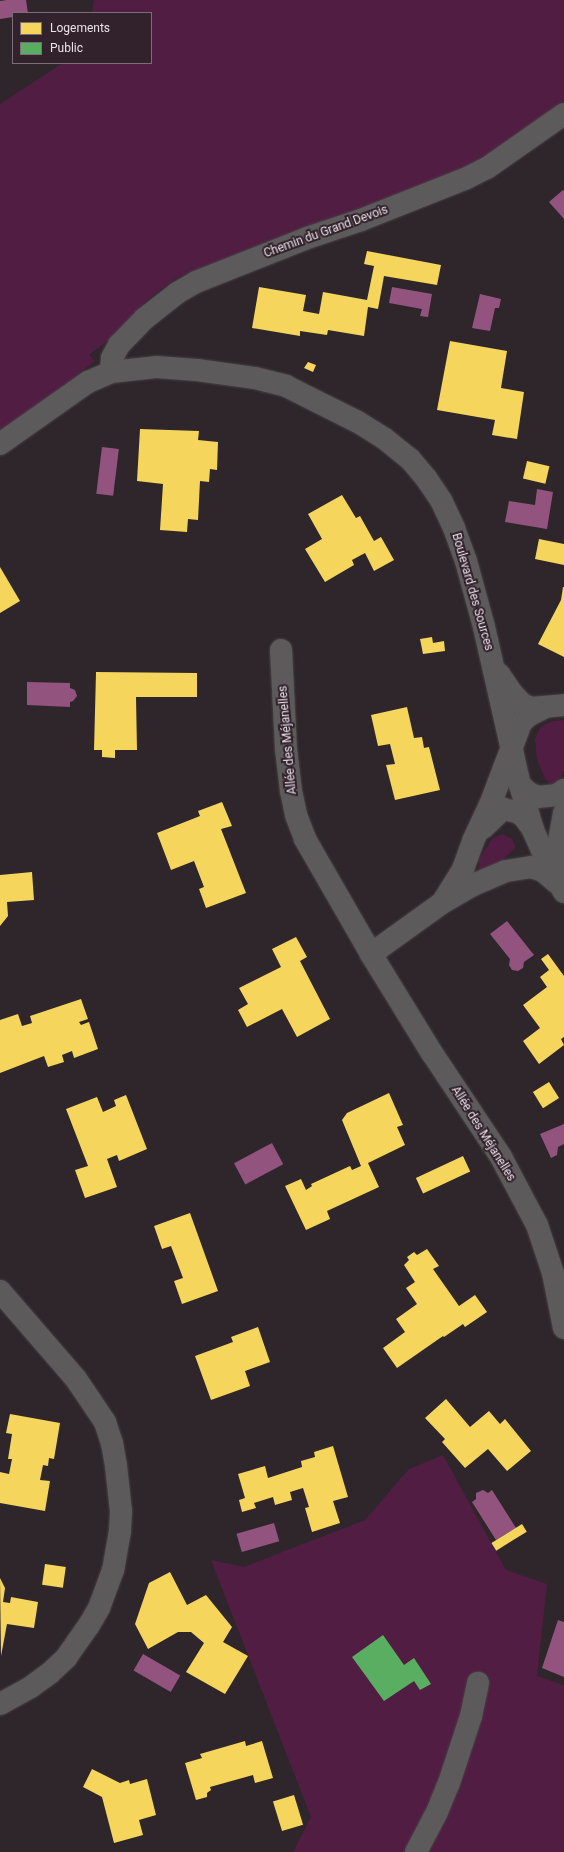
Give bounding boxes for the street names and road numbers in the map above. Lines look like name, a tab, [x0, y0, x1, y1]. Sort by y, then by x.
street label: Chemin du Grand Devois	[262, 203, 390, 261]
street label: Boulevard des Sources	[448, 531, 496, 653]
street label: Allée des Méjanelles	[276, 685, 300, 795]
street label: Allée des Méjanelles	[448, 1084, 518, 1184]

